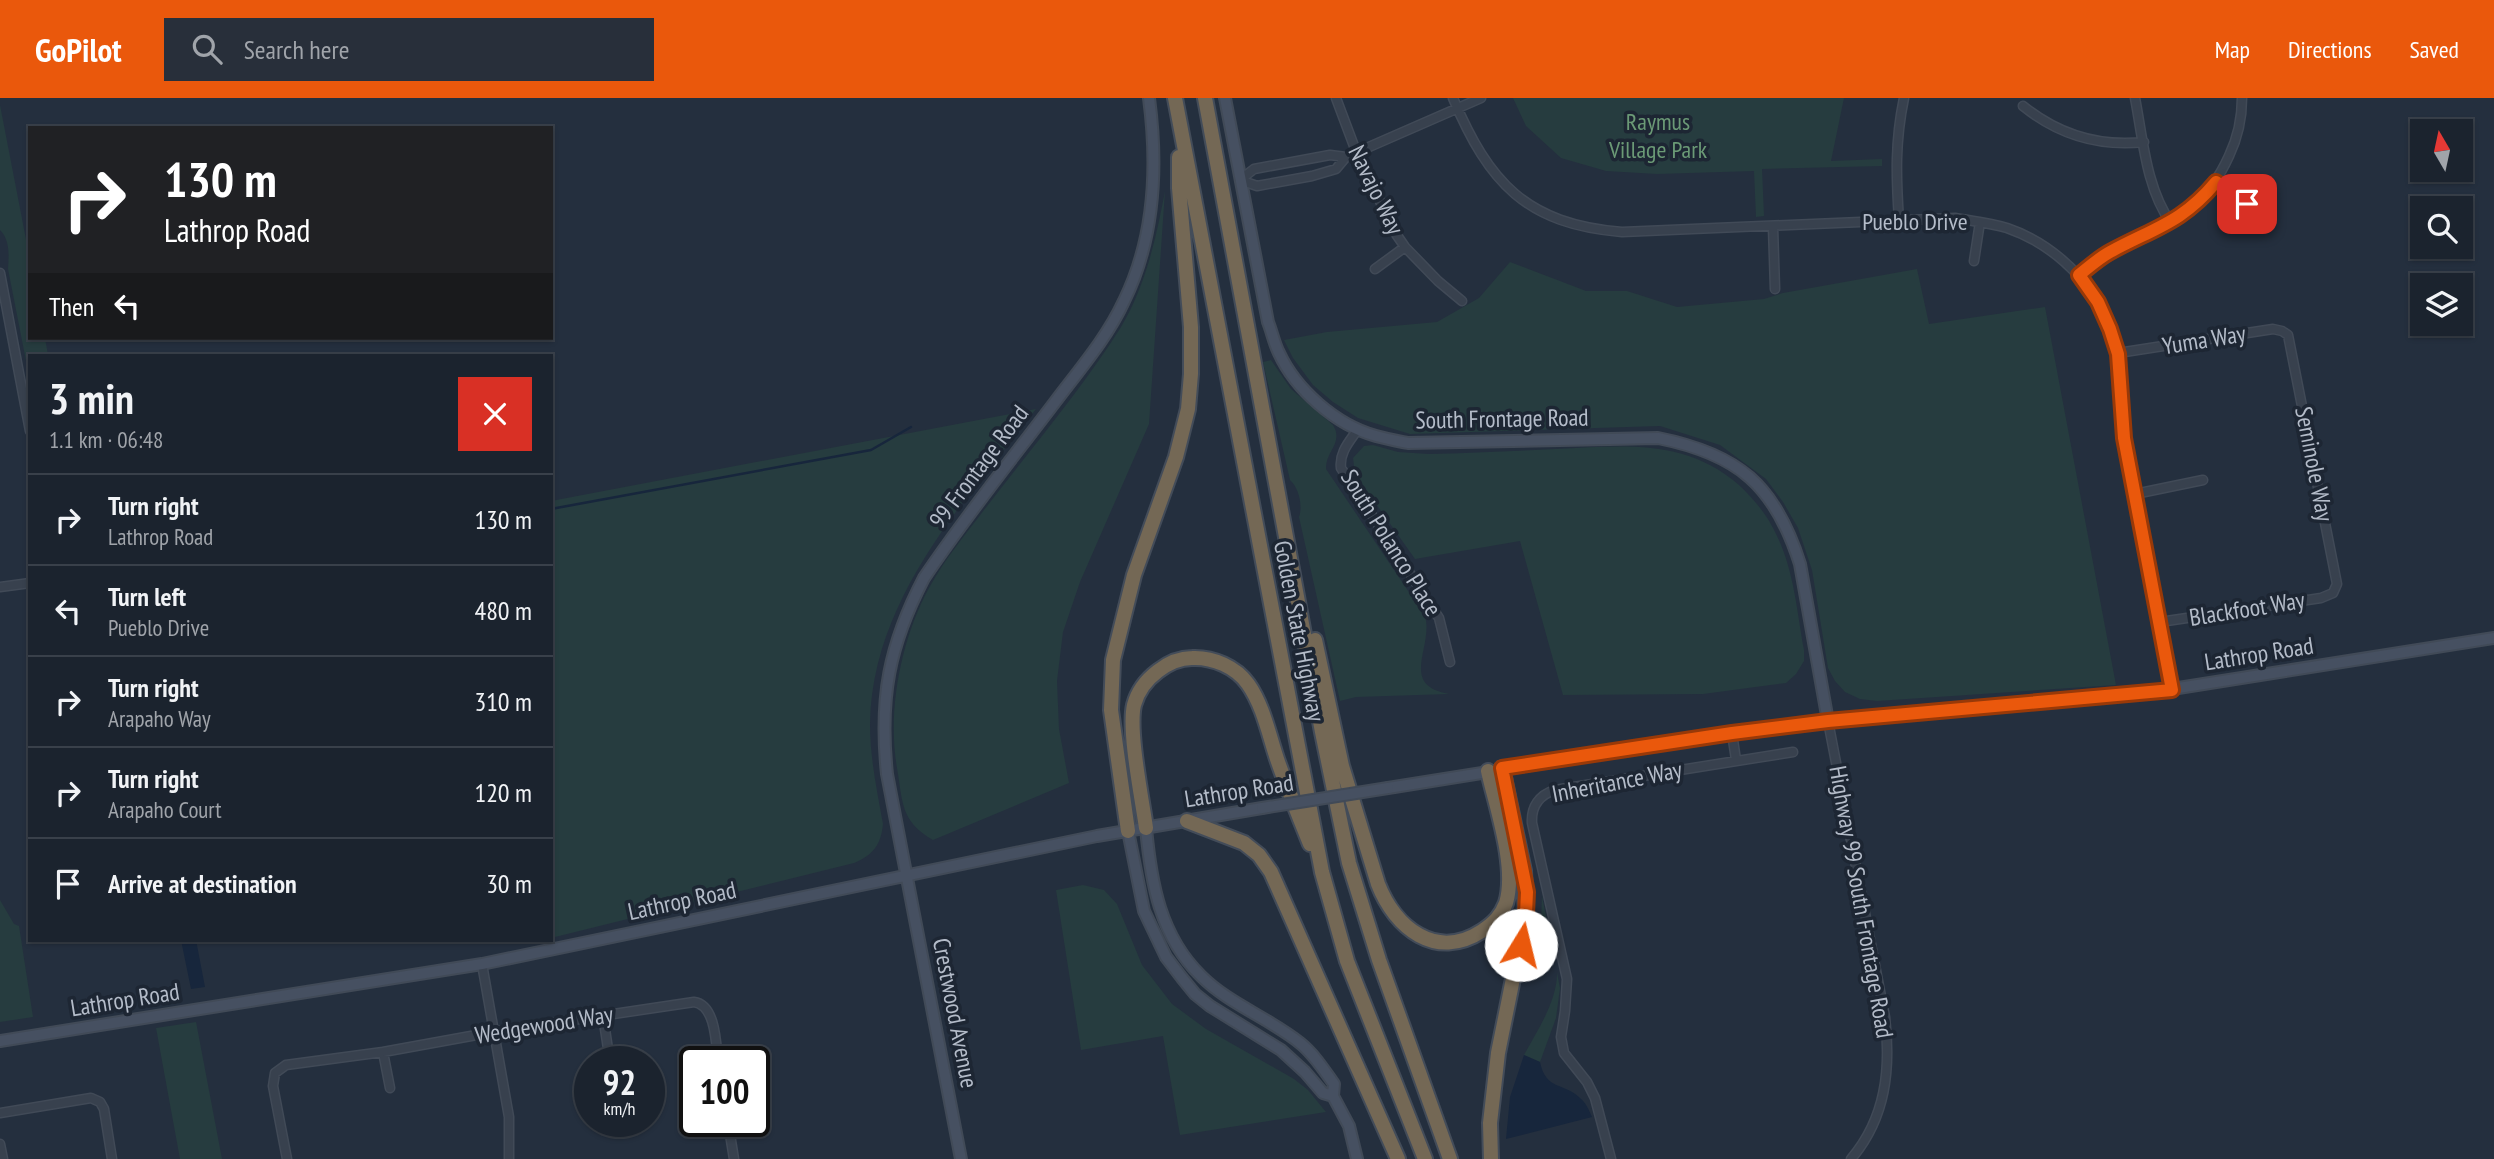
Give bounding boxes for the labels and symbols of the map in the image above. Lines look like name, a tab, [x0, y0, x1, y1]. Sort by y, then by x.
park label: Raymus Village Park	[1608, 106, 1708, 165]
north arrow	[2410, 119, 2473, 182]
street label: Navajo Way	[1342, 140, 1411, 240]
pin	[2217, 174, 2277, 234]
street label: Pueblo Drive	[1862, 206, 1968, 237]
street label: Yuma Way	[2160, 318, 2248, 361]
street label: 99 Frontage Road	[922, 399, 1035, 535]
street label: South Frontage Road	[1415, 401, 1589, 436]
street label: Seminole Way	[2288, 404, 2341, 524]
street label: South Polanco Place	[1334, 464, 1449, 622]
street label: Golden State Highway	[1267, 538, 1332, 724]
street label: Blackfoot Way	[2187, 584, 2307, 633]
street label: Lathrop Road	[2202, 630, 2316, 677]
street label: Inheritance Way	[1549, 754, 1685, 809]
street label: Highway 99 South Frontage Road	[1822, 763, 1901, 1041]
street label: Lathrop Road	[1182, 767, 1296, 814]
street label: Lathrop Road	[625, 874, 739, 927]
position arrow	[1484, 908, 1558, 982]
street label: Crestwood Avenue	[926, 935, 985, 1091]
street label: Lathrop Road	[68, 976, 182, 1023]
street label: Wedgewood Way	[473, 998, 615, 1051]
speed limit sign: 100	[679, 1046, 770, 1137]

